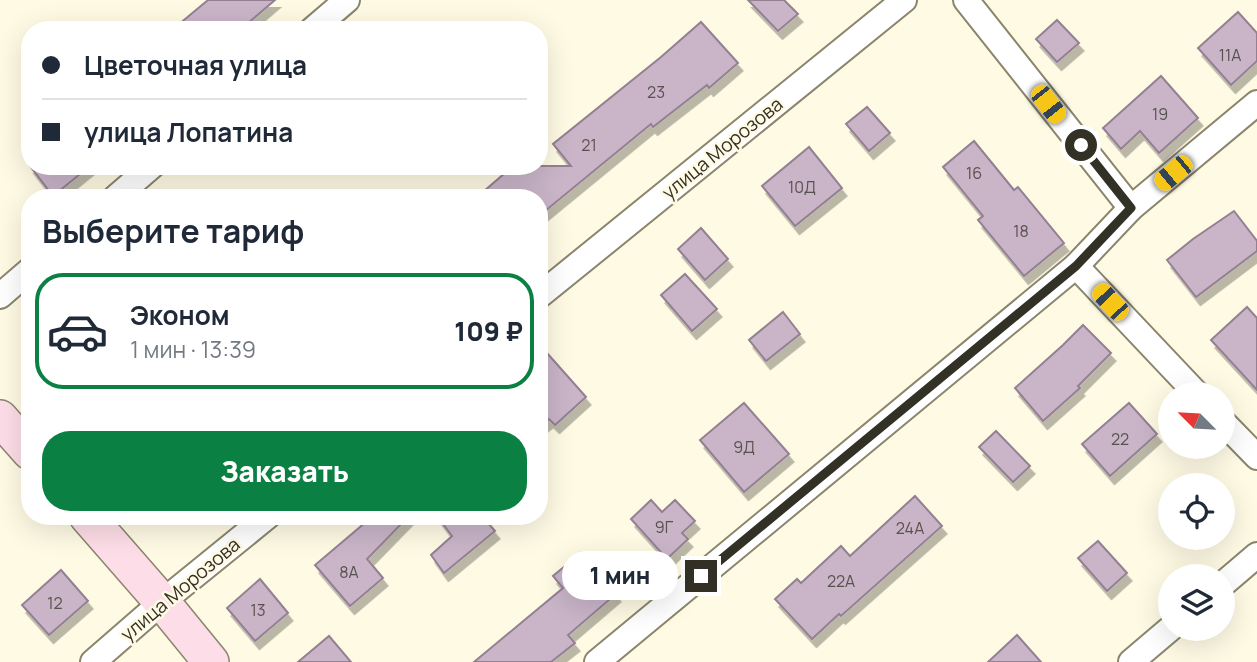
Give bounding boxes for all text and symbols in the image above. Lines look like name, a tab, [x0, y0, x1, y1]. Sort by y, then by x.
house number: 11А	[1219, 44, 1241, 66]
text: Цветочная улица	[84, 47, 307, 83]
house number: 23	[647, 81, 665, 103]
car	[1027, 81, 1070, 127]
street label: улица Морозова	[656, 91, 788, 205]
house number: 19	[1152, 103, 1168, 125]
text: улица Лопатина	[84, 114, 293, 150]
route start	[1065, 129, 1097, 161]
house number: 21	[581, 134, 597, 156]
car	[1151, 151, 1196, 195]
house number: 16	[966, 162, 982, 184]
house number: 10Д	[788, 176, 816, 198]
text: Выберите тариф	[42, 209, 304, 253]
house number: 18	[1013, 220, 1029, 242]
car	[1088, 279, 1133, 325]
text: Эконом	[130, 297, 230, 333]
icon: car	[46, 300, 109, 363]
text: 109 ₽	[454, 313, 523, 349]
text: 1 мин · 13:39	[130, 333, 256, 365]
north arrow	[1158, 382, 1236, 458]
map controls	[1158, 382, 1235, 641]
house number: 22	[1111, 428, 1129, 450]
button: Заказать	[42, 431, 527, 511]
house number: 9Д	[733, 436, 755, 458]
button: locate	[1158, 473, 1235, 550]
house number: 9Г	[655, 516, 674, 538]
house number: 24А	[896, 517, 924, 539]
street label: улица Морозова	[115, 531, 245, 647]
callout: 1 мин	[561, 552, 676, 600]
text: 1 мин	[590, 559, 650, 591]
route end	[685, 560, 717, 592]
house number: 8А	[339, 561, 359, 583]
button: layers	[1158, 564, 1235, 641]
house number: 22А	[827, 570, 855, 592]
house number: 12	[47, 592, 63, 614]
house number: 13	[250, 599, 266, 621]

